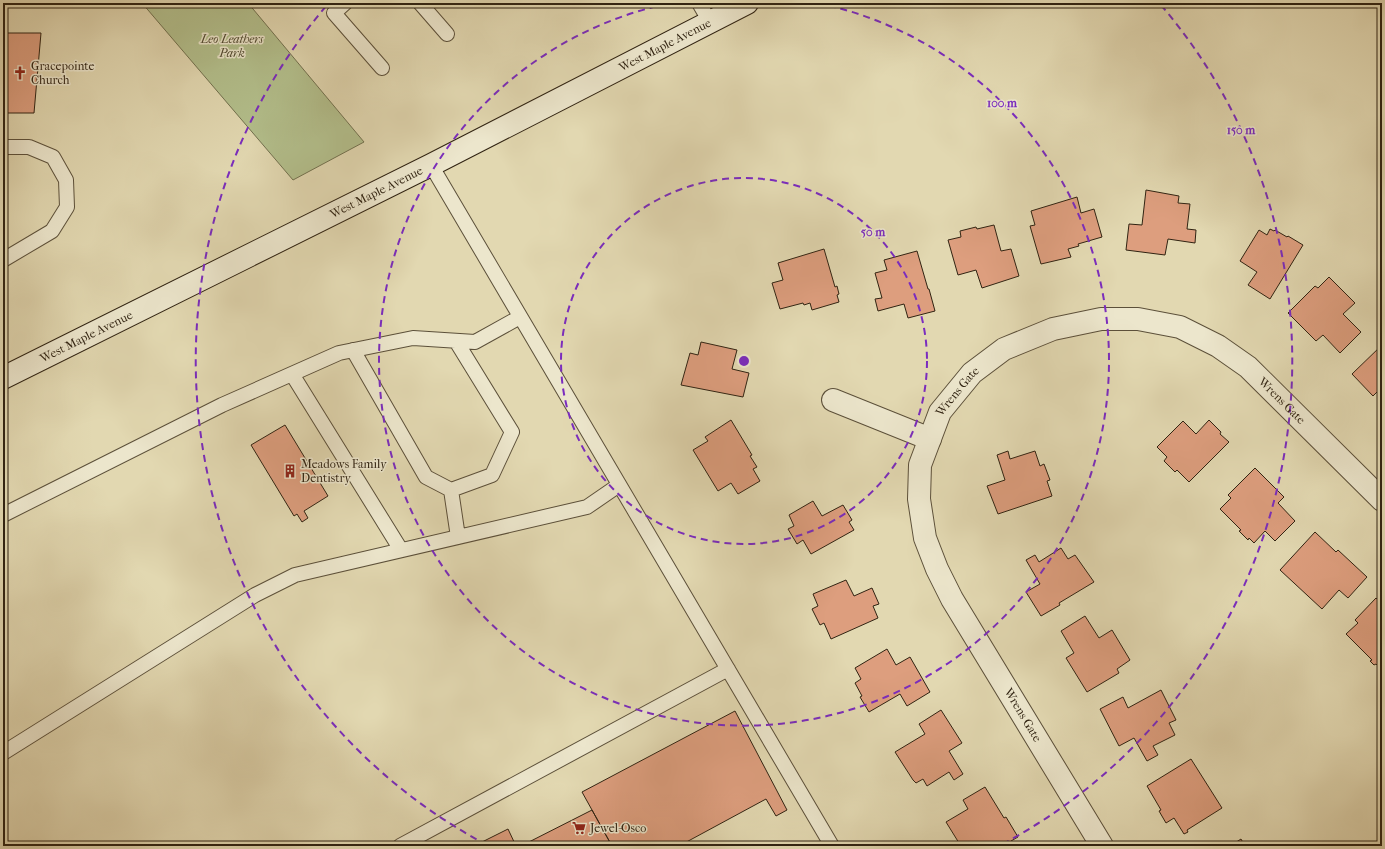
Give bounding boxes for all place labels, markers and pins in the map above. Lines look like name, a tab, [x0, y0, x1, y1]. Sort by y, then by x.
place label: Gracepointe Church	[31, 59, 95, 87]
church icon: Gracepointe Church	[12, 65, 28, 81]
centre of rings	[737, 354, 751, 368]
place label: Meadows Family Dentistry	[301, 457, 387, 485]
building icon: Meadows Family Dentistry	[282, 463, 298, 479]
supermarket icon: Jewel-Osco	[571, 820, 587, 836]
place label: Jewel-Osco	[589, 821, 646, 835]

